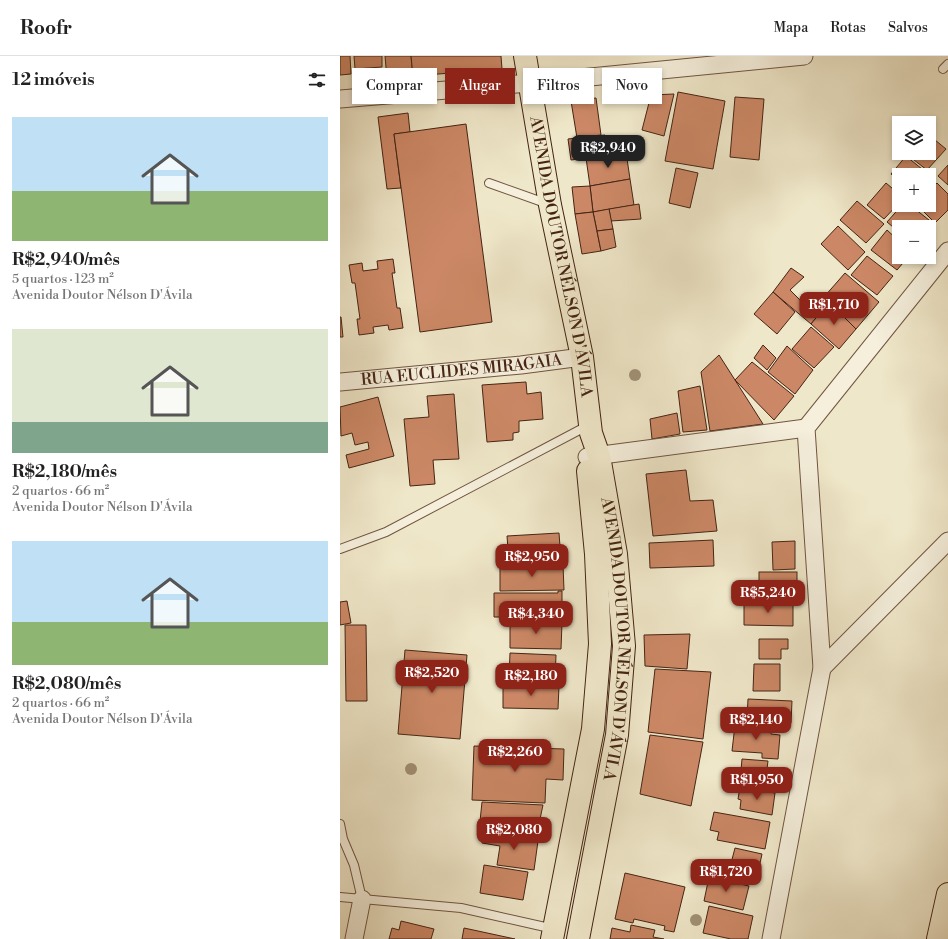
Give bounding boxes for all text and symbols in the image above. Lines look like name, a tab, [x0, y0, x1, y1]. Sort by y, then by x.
text: Roofr	[20, 16, 72, 40]
text: Mapa	[774, 19, 808, 37]
text: Rotas	[830, 19, 866, 37]
text: Salvos	[888, 19, 928, 37]
chip: Comprar	[352, 68, 437, 104]
chip: Alugar	[445, 68, 515, 104]
chip: Filtros	[523, 68, 594, 104]
chip: Novo	[602, 68, 662, 104]
text: 12 imóveis	[12, 69, 94, 91]
icon: filters	[306, 69, 328, 91]
street label: AVENIDA DOUTOR NÉLSON D'ÁVILA	[525, 114, 597, 399]
map controls	[892, 116, 936, 264]
button: layers	[892, 116, 936, 160]
pin: R$2,940	[571, 135, 645, 169]
text: R$2,940	[580, 140, 636, 156]
icon: home	[134, 143, 206, 215]
button: +	[892, 168, 936, 212]
button: −	[892, 220, 936, 264]
text: R$2,940/mês	[12, 249, 120, 271]
text: 5 quartos · 123 m²	[12, 271, 114, 287]
text: Avenida Doutor Nélson D'Ávila	[12, 287, 193, 303]
pin: R$1,710	[797, 292, 871, 326]
text: R$1,710	[808, 297, 860, 313]
street label: RUA EUCLIDES MIRAGAIA	[360, 350, 564, 390]
icon: home	[134, 355, 206, 427]
text: R$2,180/mês	[12, 461, 117, 483]
text: 2 quartos · 66 m²	[12, 483, 109, 499]
street label: AVENIDA DOUTOR NÉLSON D'ÁVILA	[596, 495, 635, 783]
text: Avenida Doutor Nélson D'Ávila	[12, 499, 193, 515]
pin: R$2,950	[495, 544, 569, 578]
text: R$2,950	[504, 549, 560, 565]
icon: home	[134, 567, 206, 639]
pin: R$5,240	[731, 580, 805, 614]
text: R$5,240	[740, 585, 796, 601]
pin: R$4,340	[499, 601, 573, 635]
text: R$4,340	[508, 606, 564, 622]
pin: R$2,520	[395, 660, 469, 694]
pin: R$2,180	[494, 663, 568, 697]
text: R$2,520	[404, 665, 460, 681]
text: R$2,180	[504, 668, 558, 684]
text: R$2,080/mês	[12, 673, 121, 695]
text: 2 quartos · 66 m²	[12, 695, 109, 711]
pin: R$2,140	[719, 707, 793, 741]
text: Avenida Doutor Nélson D'Ávila	[12, 711, 193, 727]
text: R$2,140	[729, 712, 783, 728]
pin: R$2,260	[478, 739, 552, 773]
text: R$2,260	[487, 744, 543, 760]
pin: R$1,950	[720, 767, 794, 801]
text: R$1,950	[730, 772, 784, 788]
pin: R$2,080	[477, 817, 551, 851]
text: R$2,080	[486, 822, 542, 838]
pin: R$1,720	[689, 859, 763, 893]
text: R$1,720	[700, 864, 752, 880]

